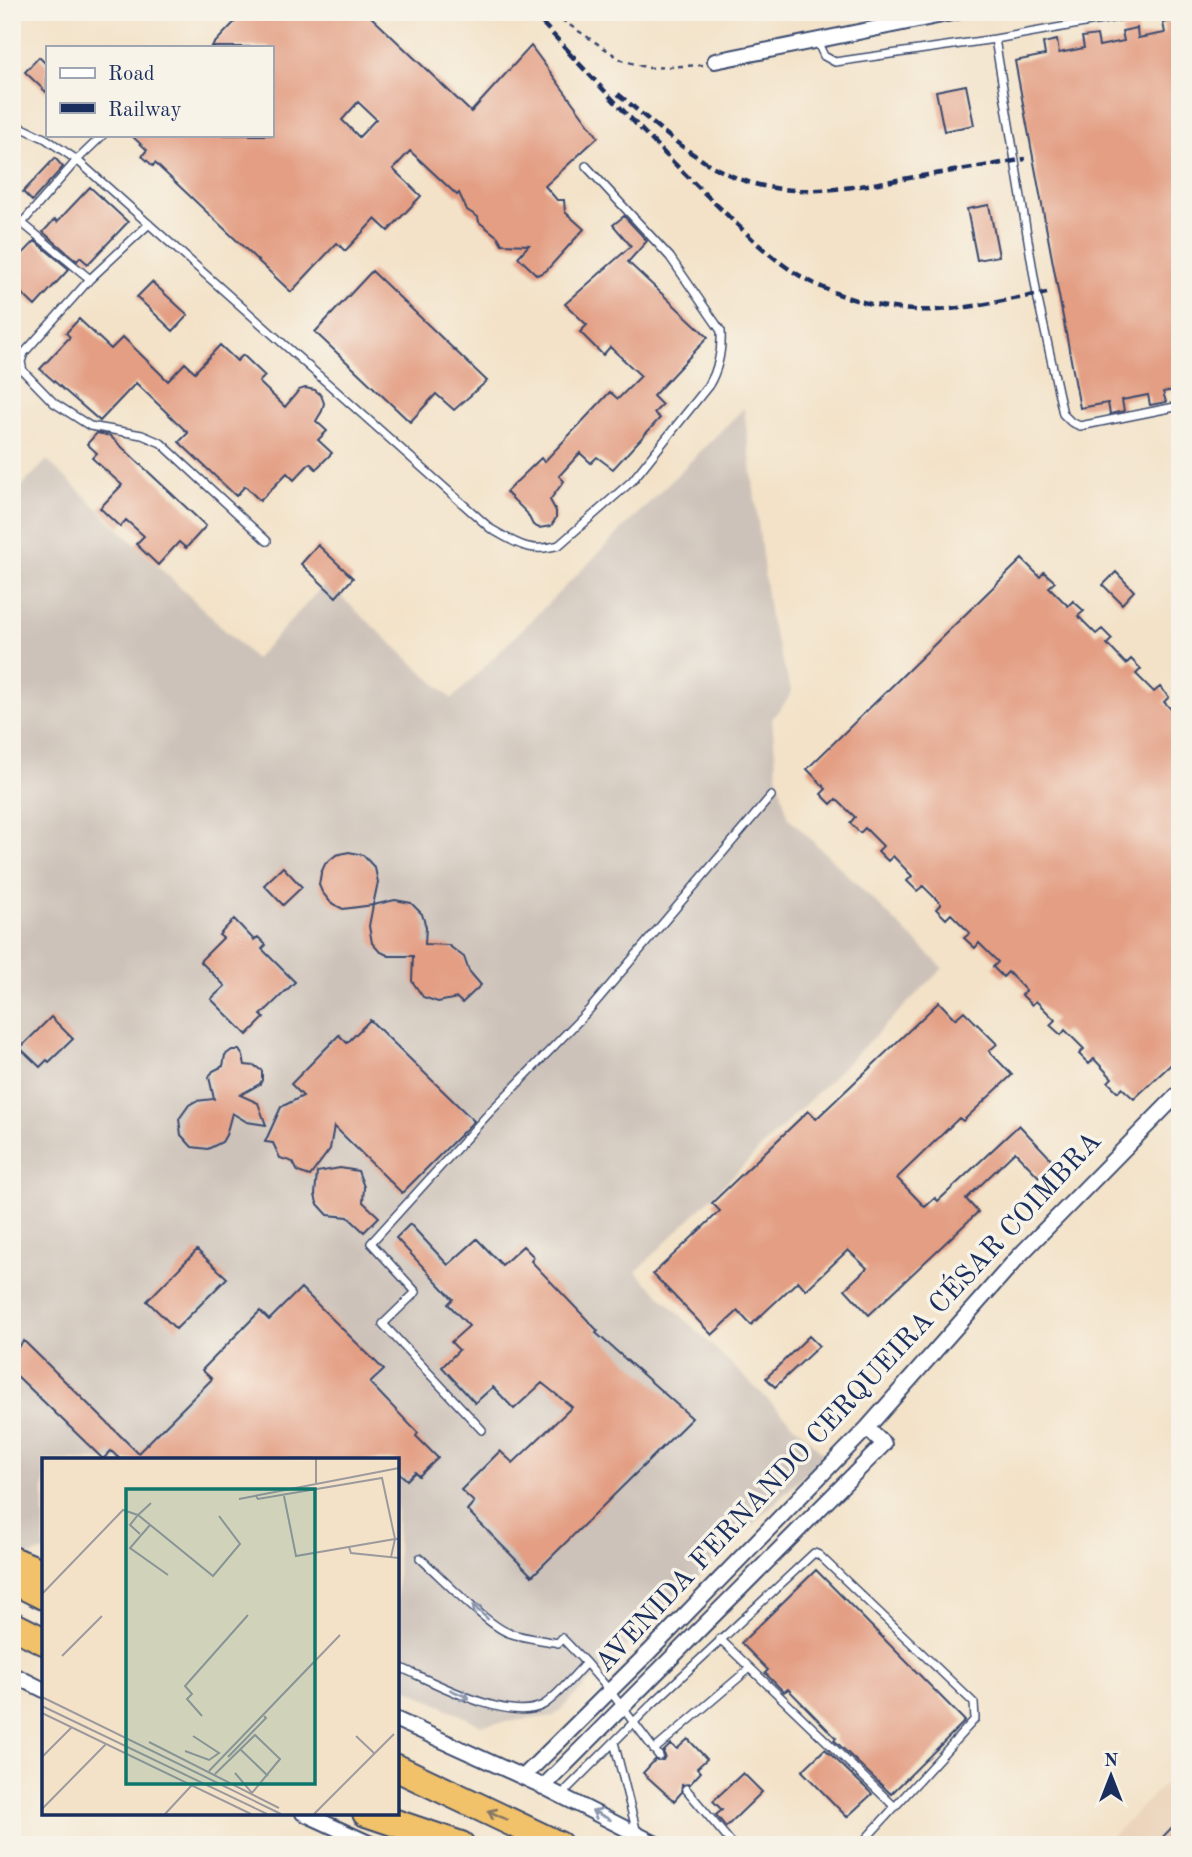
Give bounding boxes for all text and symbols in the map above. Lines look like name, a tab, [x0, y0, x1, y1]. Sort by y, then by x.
legend	[46, 46, 273, 136]
text: Road	[108, 64, 155, 85]
text: Railway	[108, 100, 182, 121]
street label: AVENIDA FERNANDO CERQUEIRA CÉSAR COIMBRA	[587, 1124, 1107, 1679]
inset map	[42, 1458, 399, 1815]
one-way arrow	[472, 1604, 489, 1621]
one-way arrow	[448, 1688, 470, 1701]
north arrow	[1076, 1742, 1146, 1812]
text: N	[1104, 1752, 1119, 1771]
one-way arrow	[487, 1808, 508, 1822]
one-way arrow	[591, 1808, 612, 1822]

